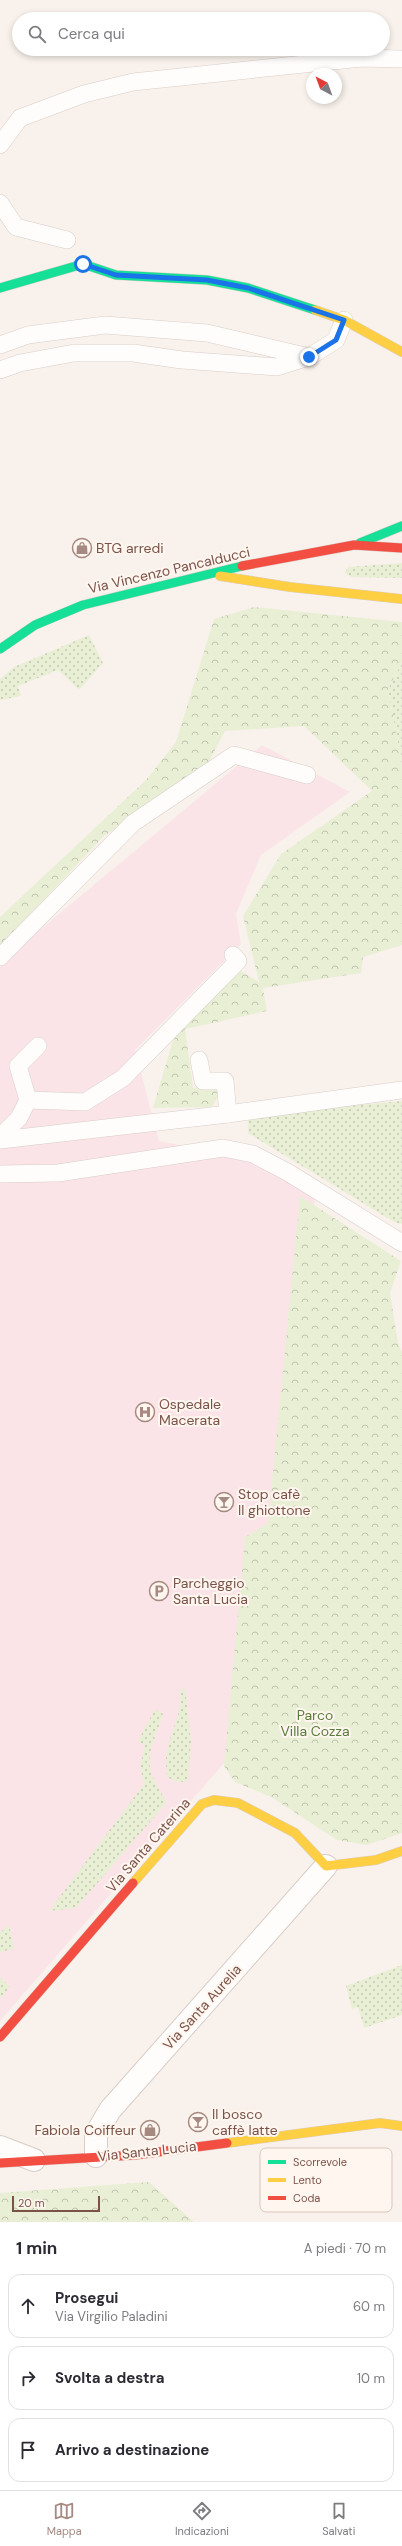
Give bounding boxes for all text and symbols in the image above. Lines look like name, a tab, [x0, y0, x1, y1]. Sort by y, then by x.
search box	[12, 12, 390, 56]
icon: search	[26, 23, 48, 45]
text: Cerca qui	[58, 24, 125, 44]
north arrow	[306, 68, 342, 104]
route start	[74, 255, 92, 273]
route end	[300, 348, 318, 366]
shop icon: BTG arredi	[71, 537, 93, 559]
place label: BTG arredi	[96, 539, 164, 557]
street label: Via Vincenzo Pancalducci	[86, 543, 252, 597]
place label: Ospedale Macerata	[159, 1395, 221, 1429]
hospital icon: Ospedale Macerata	[134, 1401, 156, 1423]
place label: Stop cafè Il ghiottone	[238, 1485, 310, 1519]
bar icon: Stop cafè Il ghiottone	[213, 1491, 235, 1513]
place label: Parcheggio Santa Lucia	[173, 1574, 248, 1608]
parking icon: Parcheggio Santa Lucia	[148, 1580, 170, 1602]
park label: Parco Villa Cozza	[280, 1706, 350, 1740]
street label: Via Santa Caterina	[102, 1794, 194, 1896]
street label: Via Santa Aurelia	[159, 1961, 245, 2053]
place label: Il bosco caffè latte	[212, 2105, 278, 2139]
bar icon: Il bosco caffè latte	[187, 2111, 209, 2133]
shop icon: Fabiola Coiffeur	[139, 2119, 161, 2141]
place label: Fabiola Coiffeur	[34, 2121, 136, 2139]
street label: Via Santa Lucia	[97, 2137, 197, 2165]
legend	[260, 2148, 392, 2212]
text: Scorrevole	[293, 2155, 347, 2169]
text: Lento	[293, 2173, 322, 2187]
text: Coda	[293, 2191, 320, 2205]
scale bar	[12, 2194, 100, 2213]
text: 20 m	[18, 2196, 44, 2210]
text: 1 min	[16, 2237, 57, 2259]
text: A piedi · 70 m	[304, 2240, 386, 2257]
text: Prosegui	[55, 2288, 118, 2308]
icon: ahead	[17, 2295, 39, 2317]
text: 60 m	[353, 2298, 385, 2315]
text: Via Virgilio Paladini	[55, 2308, 168, 2325]
icon: right	[17, 2367, 39, 2389]
text: Svolta a destra	[55, 2368, 165, 2388]
text: 10 m	[357, 2370, 385, 2387]
icon: arrive	[17, 2439, 39, 2461]
text: Arrivo a destinazione	[55, 2440, 209, 2460]
tab: Mappa	[47, 2500, 82, 2538]
tab: Indicazioni	[175, 2500, 229, 2538]
tab: Salvati	[322, 2500, 355, 2538]

